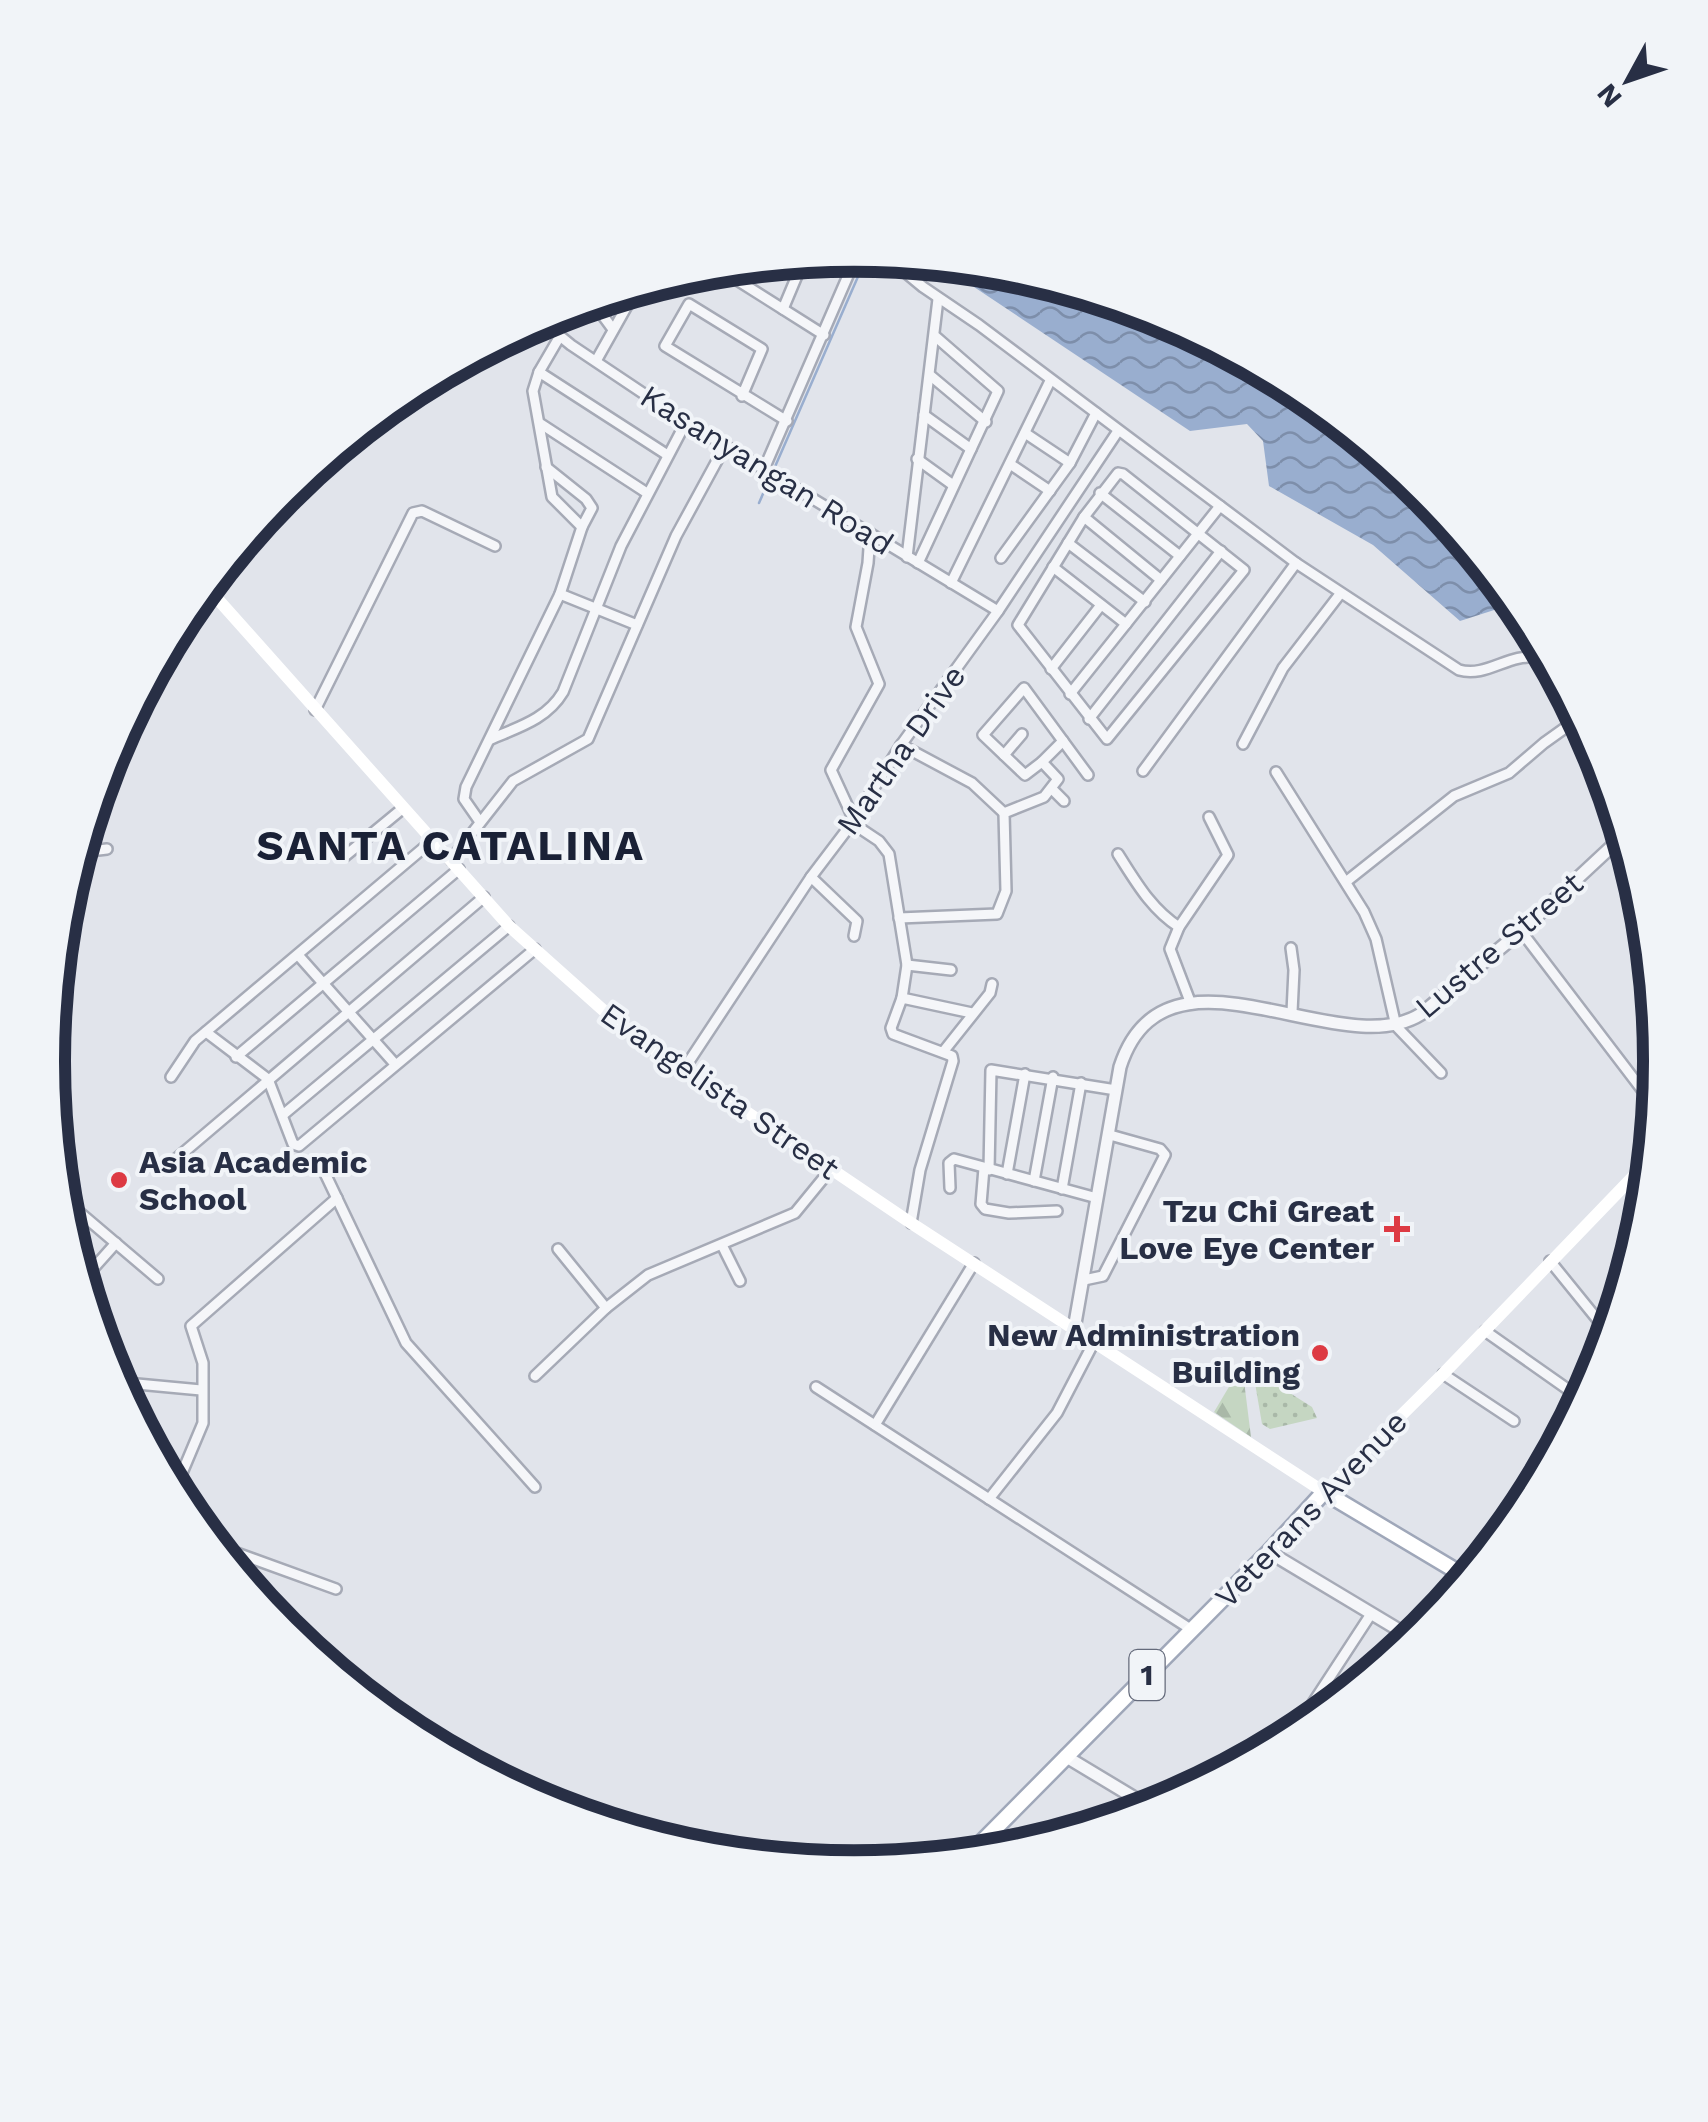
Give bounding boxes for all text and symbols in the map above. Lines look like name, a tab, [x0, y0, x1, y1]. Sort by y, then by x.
north arrow	[1578, 30, 1678, 130]
text: N	[1590, 77, 1629, 114]
street label: Kasanyangan Road	[634, 377, 900, 563]
street label: Martha Drive	[829, 658, 973, 842]
district label: SANTA CATALINA	[256, 821, 646, 870]
street label: Lustre Street	[1407, 864, 1591, 1026]
street label: Evangelista Street	[594, 994, 846, 1188]
place label: Asia Academic School	[139, 1143, 368, 1218]
marker: Asia Academic School	[108, 1169, 130, 1191]
place label: Tzu Chi Great Love Eye Center	[1119, 1192, 1374, 1267]
marker: Tzu Chi Great Love Eye Center	[1384, 1216, 1410, 1242]
place label: New Administration Building	[987, 1316, 1300, 1391]
marker: New Administration Building	[1309, 1342, 1331, 1364]
street label: Veterans Avenue	[1207, 1403, 1415, 1615]
road number: 1	[1130, 1650, 1164, 1700]

